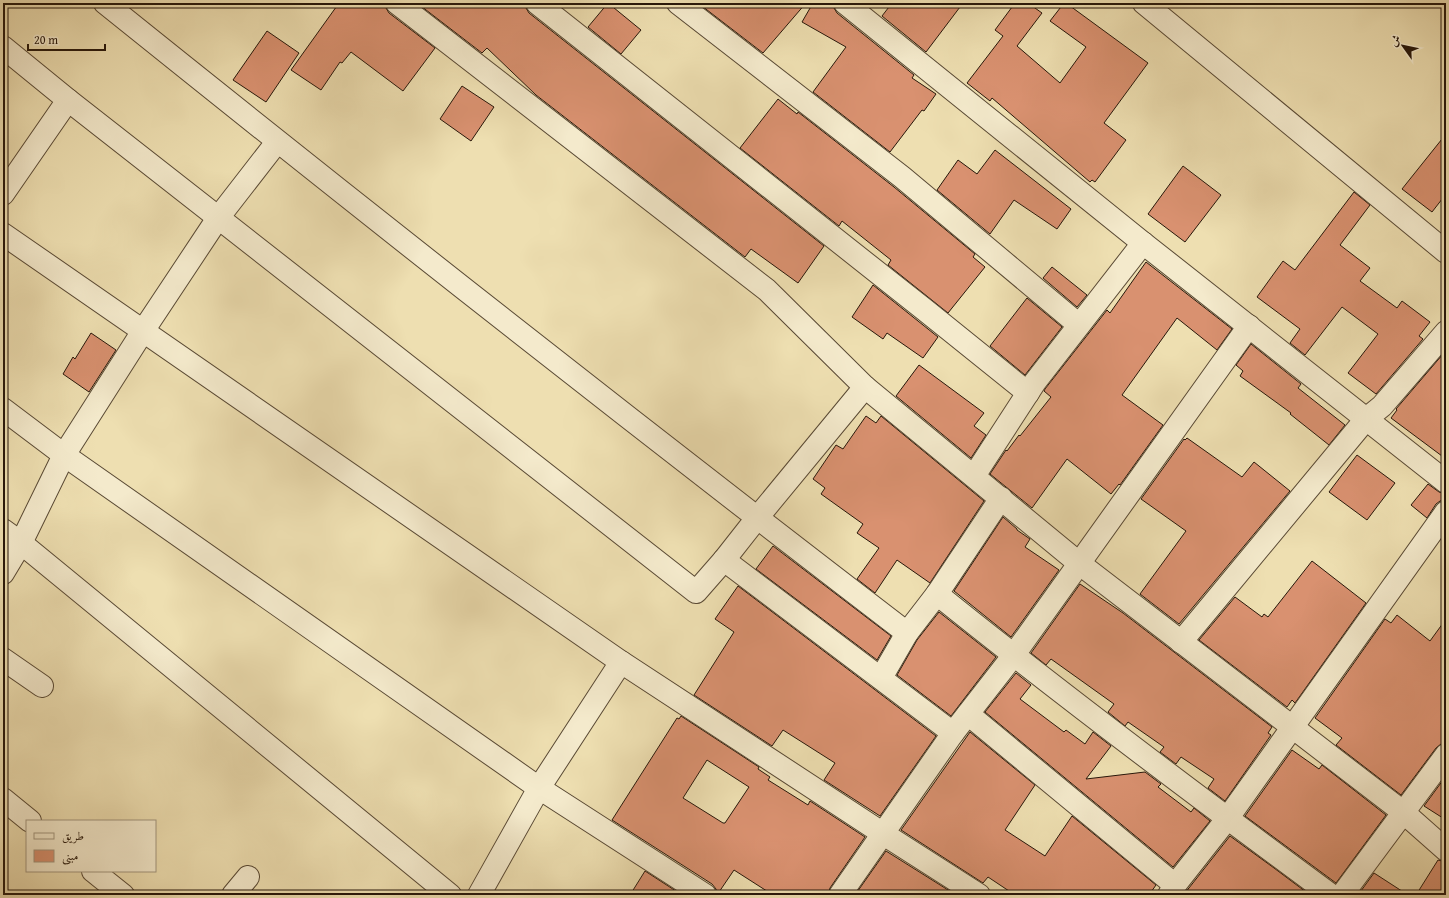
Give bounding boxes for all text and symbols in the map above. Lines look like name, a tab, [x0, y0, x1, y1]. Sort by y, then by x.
scale bar	[28, 26, 105, 52]
north arrow	[1383, 26, 1423, 66]
text: 20 m	[34, 31, 58, 48]
text: ش	[1385, 32, 1404, 49]
legend	[26, 820, 156, 872]
text: طريق	[62, 827, 84, 844]
text: مبنى	[62, 847, 78, 865]

